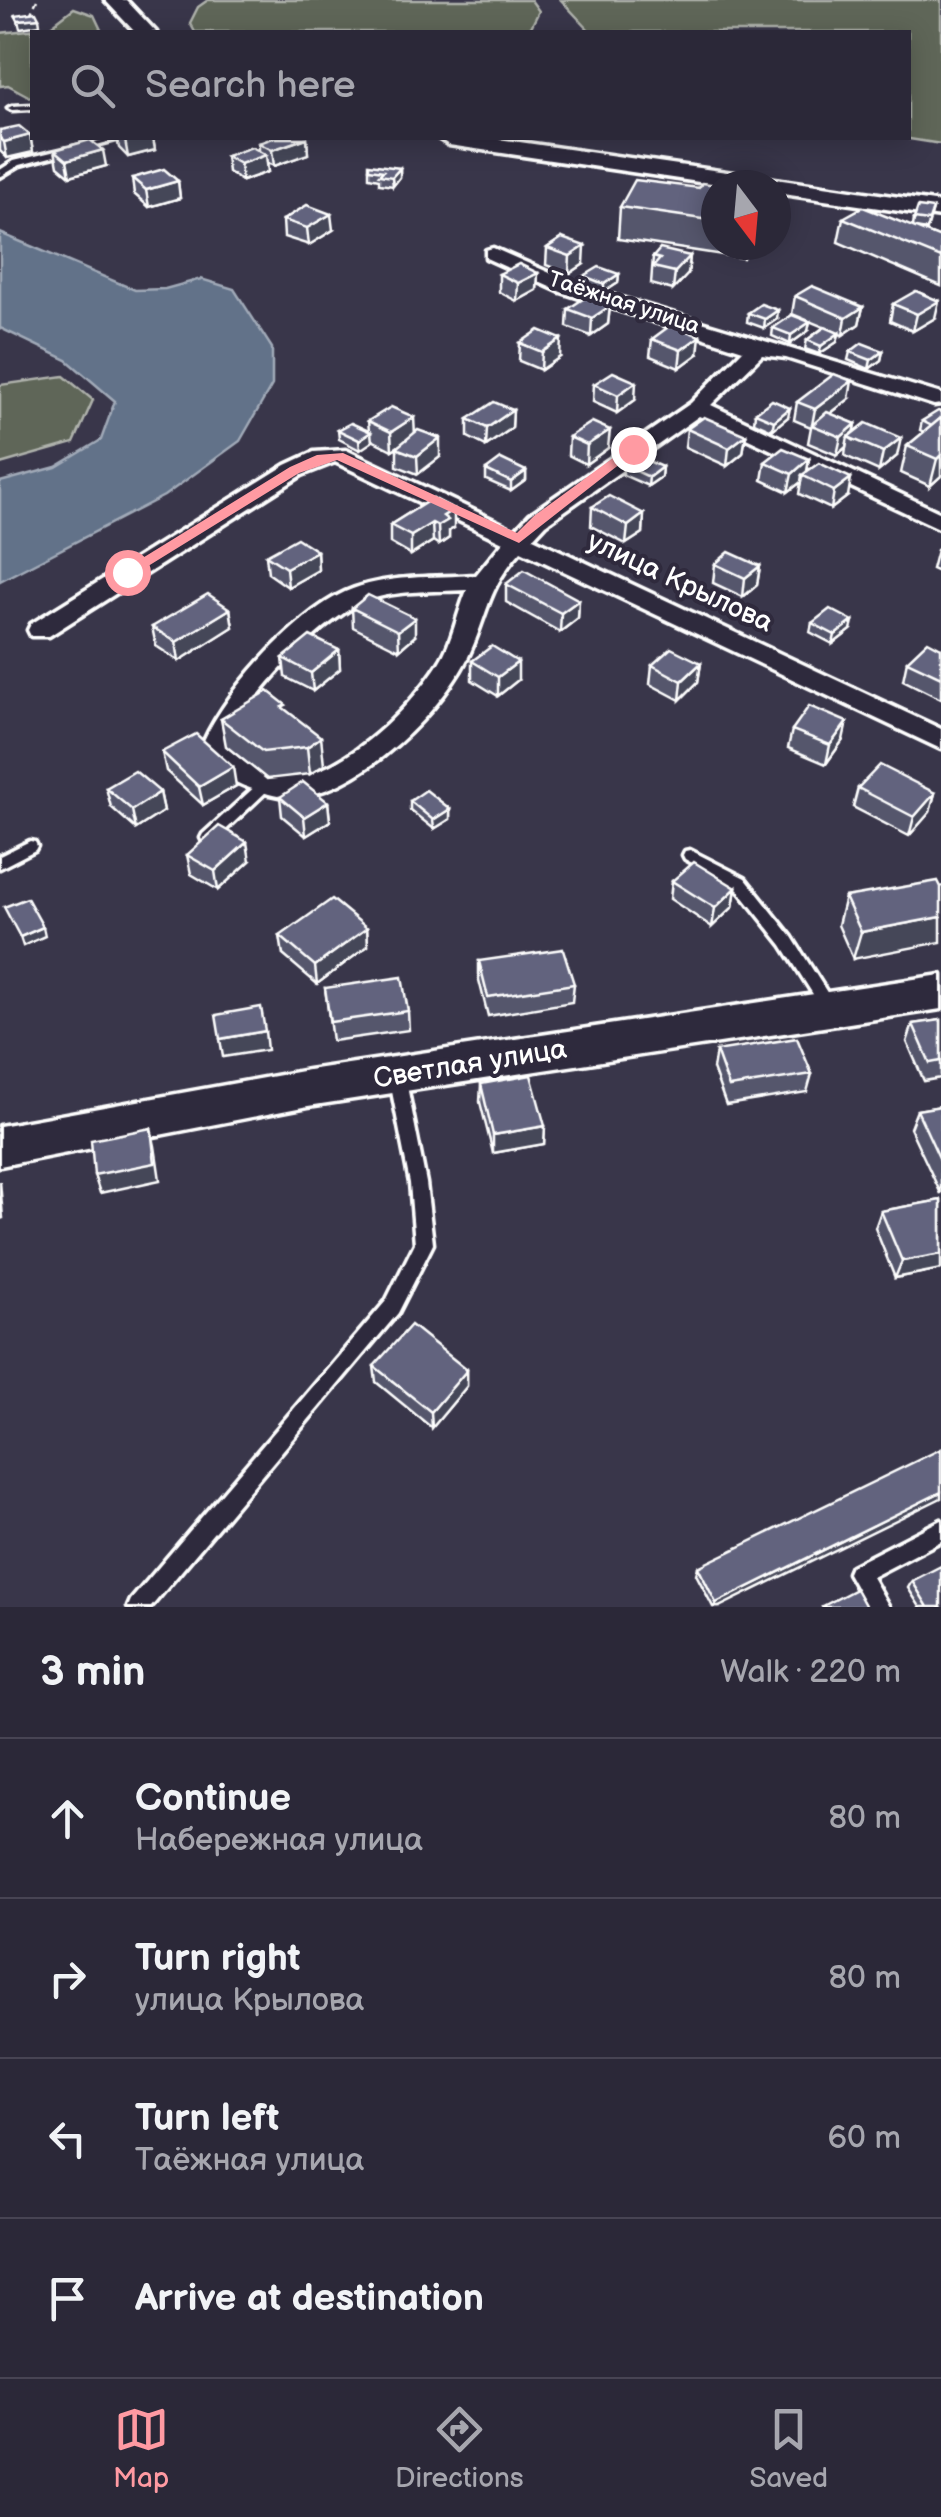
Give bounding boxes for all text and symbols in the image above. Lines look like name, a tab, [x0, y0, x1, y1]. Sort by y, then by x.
search box	[30, 30, 911, 140]
icon: search	[65, 58, 120, 113]
text: Search here	[145, 63, 356, 108]
north arrow	[701, 170, 791, 260]
street label: Таёжная улица	[545, 266, 703, 340]
route end	[611, 427, 657, 473]
street label: улица Крылова	[582, 525, 778, 640]
route start	[105, 550, 151, 596]
street label: Светлая улица	[371, 1032, 569, 1096]
text: 3 min	[40, 1647, 145, 1698]
text: Walk · 220 m	[720, 1653, 901, 1692]
text: Continue	[135, 1776, 291, 1821]
icon: ahead	[40, 1791, 95, 1846]
text: 80 m	[828, 1799, 901, 1838]
text: Набережная улица	[135, 1821, 423, 1860]
text: Turn right	[135, 1936, 300, 1981]
icon: right	[40, 1951, 95, 2006]
text: 80 m	[828, 1959, 901, 1998]
text: улица Крылова	[135, 1981, 364, 2020]
text: Turn left	[135, 2096, 279, 2141]
icon: left	[40, 2111, 95, 2166]
text: 60 m	[828, 2119, 901, 2158]
text: Таёжная улица	[135, 2141, 364, 2180]
icon: arrive	[40, 2271, 95, 2326]
text: Arrive at destination	[135, 2276, 484, 2321]
tab: Map	[113, 2402, 169, 2495]
tab: Directions	[395, 2402, 524, 2495]
tab: Saved	[750, 2402, 828, 2495]

